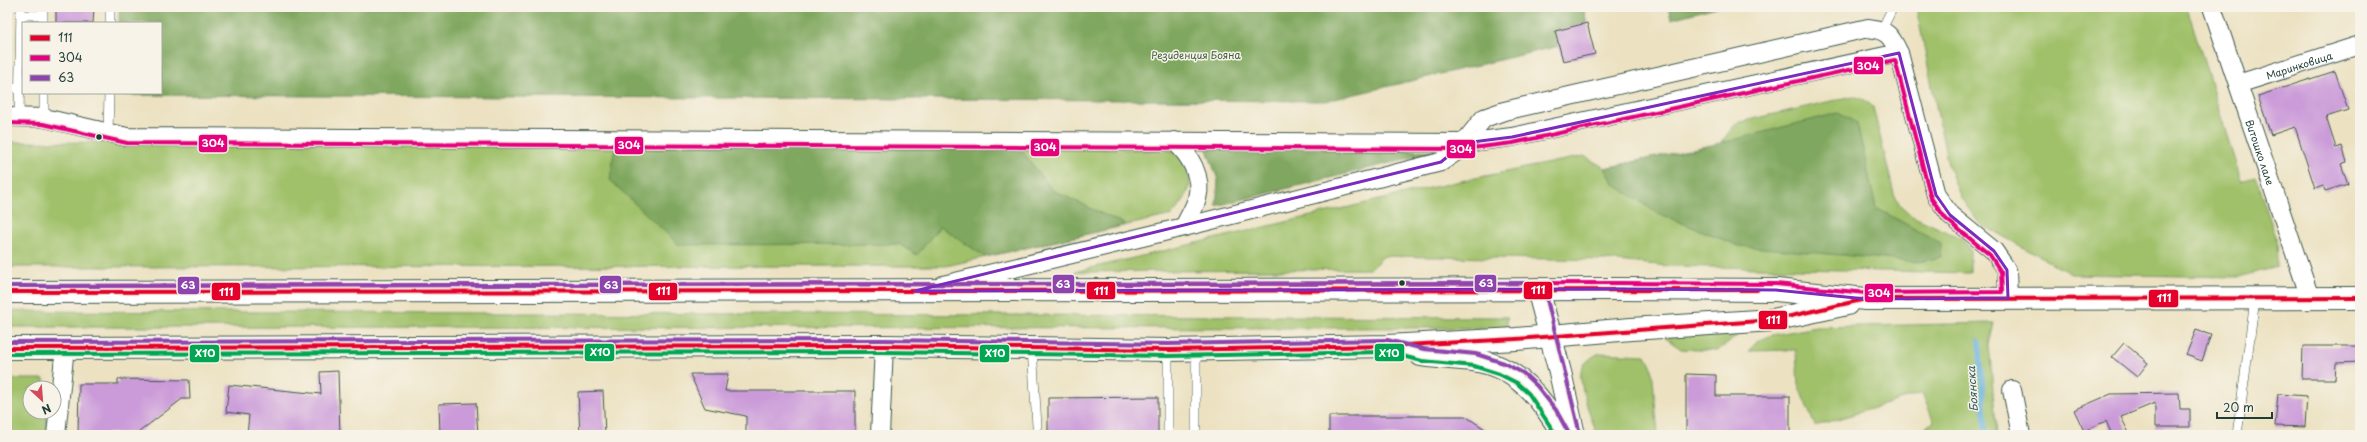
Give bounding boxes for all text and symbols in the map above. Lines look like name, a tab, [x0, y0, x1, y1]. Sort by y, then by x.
legend	[22, 22, 162, 94]
text: 111	[58, 28, 73, 46]
park label: Резиденция Бояна	[1151, 47, 1241, 62]
street label: Маринковица	[2264, 47, 2335, 82]
text: 304	[58, 48, 83, 66]
line badge: 304	[1853, 56, 1884, 75]
text: 304	[1857, 57, 1880, 74]
text: 63	[58, 68, 74, 86]
street label: Витошко лале	[2243, 117, 2279, 187]
unlabelled marker	[94, 132, 104, 142]
line badge: 304	[198, 134, 228, 153]
text: 304	[202, 134, 225, 151]
line badge: 304	[614, 136, 644, 155]
text: 304	[618, 136, 641, 153]
line badge: 304	[1030, 138, 1060, 157]
text: 304	[1034, 138, 1057, 155]
line badge: 304	[1446, 139, 1476, 159]
text: 304	[1450, 140, 1473, 157]
line badge: 63	[1052, 274, 1075, 294]
line badge: 63	[1474, 274, 1497, 293]
text: 63	[1479, 274, 1493, 291]
line badge: 63	[599, 275, 622, 294]
text: 63	[1056, 275, 1070, 292]
line badge: 63	[177, 276, 200, 295]
text: 63	[181, 276, 195, 293]
text: 63	[604, 276, 618, 293]
unlabelled marker	[1397, 278, 1407, 288]
line badge: 111	[1086, 281, 1116, 300]
line badge: 111	[1523, 281, 1553, 300]
text: 111	[1531, 281, 1546, 298]
line badge: 111	[211, 282, 241, 301]
line badge: 111	[648, 282, 678, 301]
text: 111	[656, 282, 671, 299]
text: 111	[1094, 282, 1109, 299]
text: 111	[219, 283, 234, 300]
line badge: 304	[1864, 283, 1894, 303]
text: 304	[1868, 284, 1891, 301]
line badge: 111	[2148, 289, 2179, 308]
text: 111	[2157, 289, 2172, 306]
line badge: 111	[1758, 310, 1788, 330]
text: 111	[1766, 311, 1781, 328]
line badge: Х10	[584, 343, 615, 362]
text: Х10	[589, 343, 610, 360]
line badge: Х10	[1374, 343, 1405, 362]
line badge: Х10	[189, 344, 220, 363]
text: Х10	[194, 344, 215, 361]
line badge: Х10	[979, 344, 1010, 363]
text: Х10	[984, 344, 1005, 361]
text: Х10	[1378, 344, 1399, 361]
water label: Боянска	[1962, 365, 1982, 412]
north arrow	[22, 380, 62, 420]
scale bar	[2217, 394, 2272, 420]
text: 20 m	[2223, 398, 2254, 416]
text: N	[39, 400, 54, 419]

